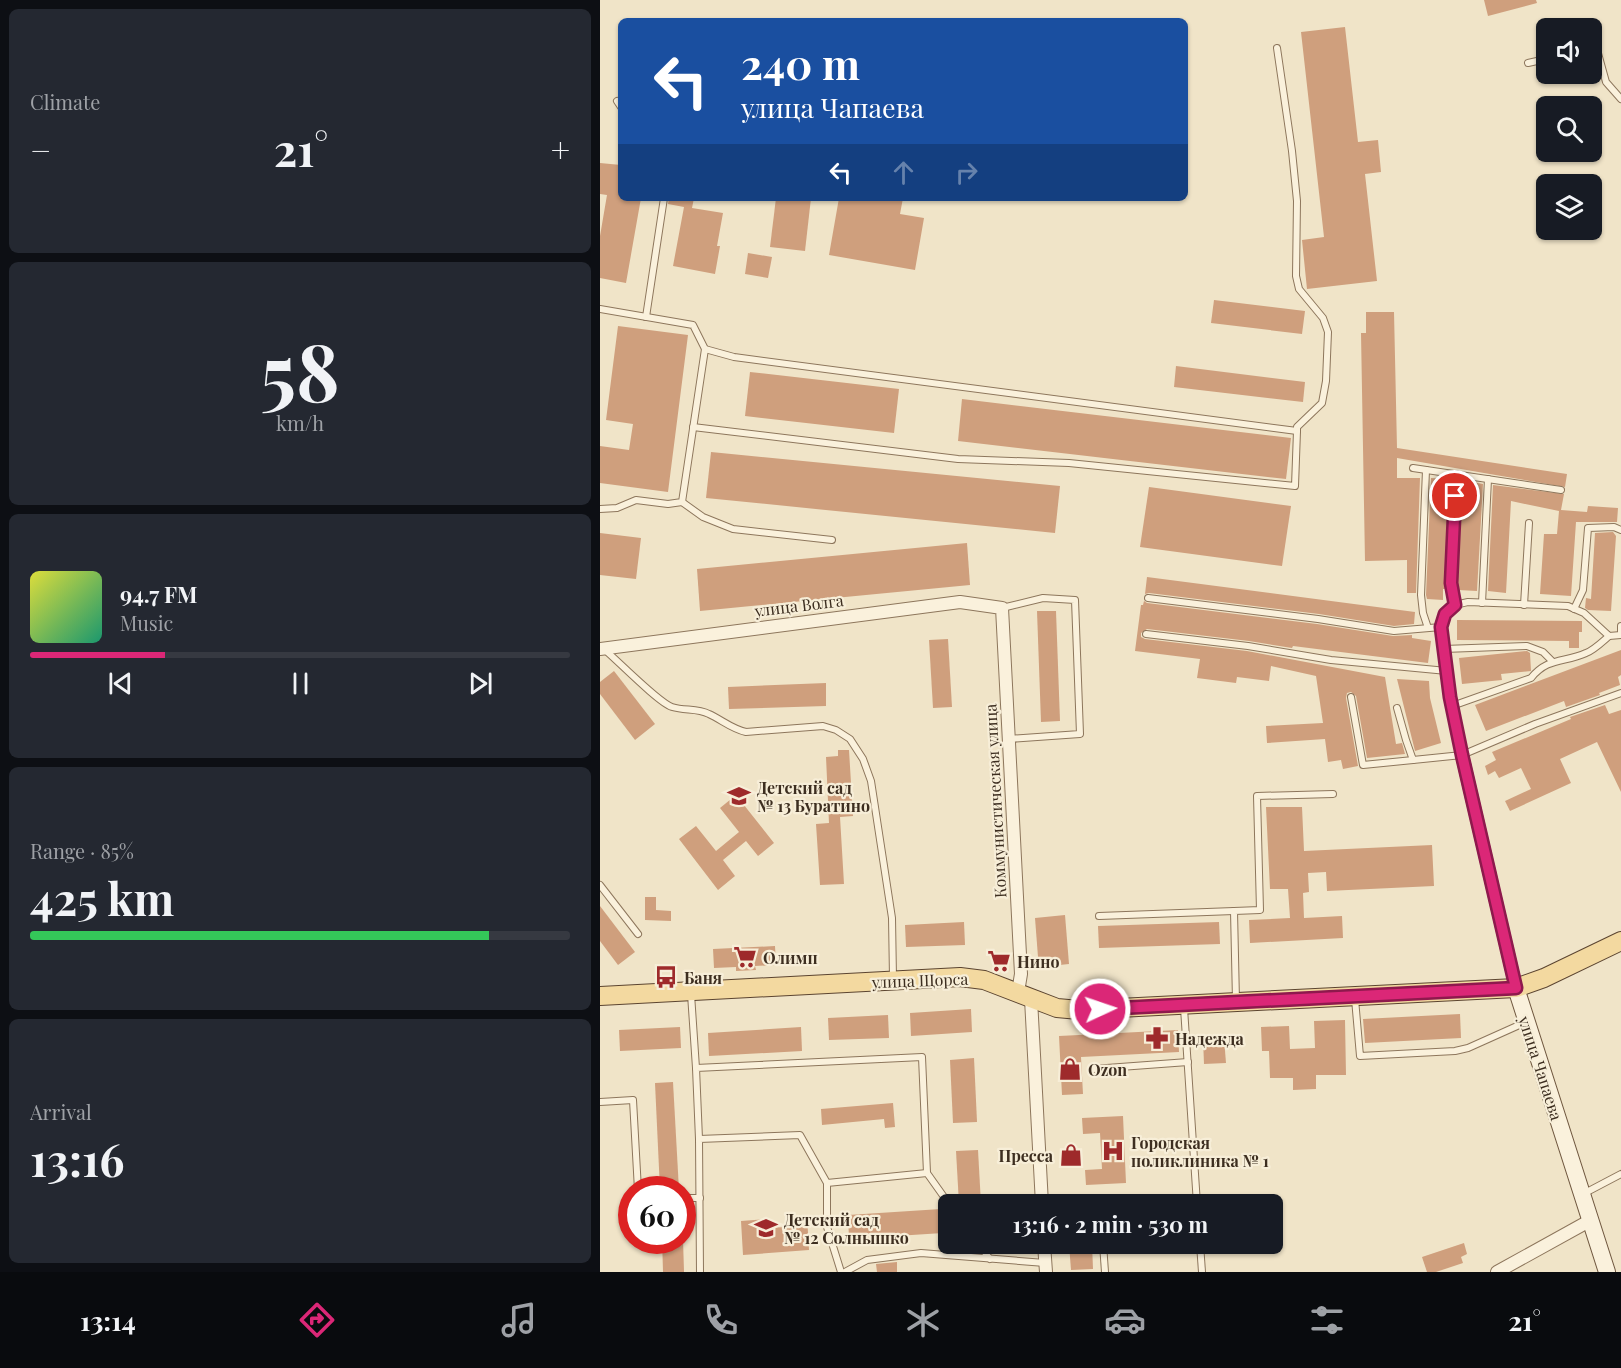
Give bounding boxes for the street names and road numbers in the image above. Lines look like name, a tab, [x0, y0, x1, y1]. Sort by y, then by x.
street label: улица Волга	[752, 589, 845, 621]
street label: Коммунистическая улица	[979, 703, 1011, 899]
street label: улица Щорса	[870, 968, 969, 992]
street label: улица Чапаева	[1514, 1012, 1568, 1123]

